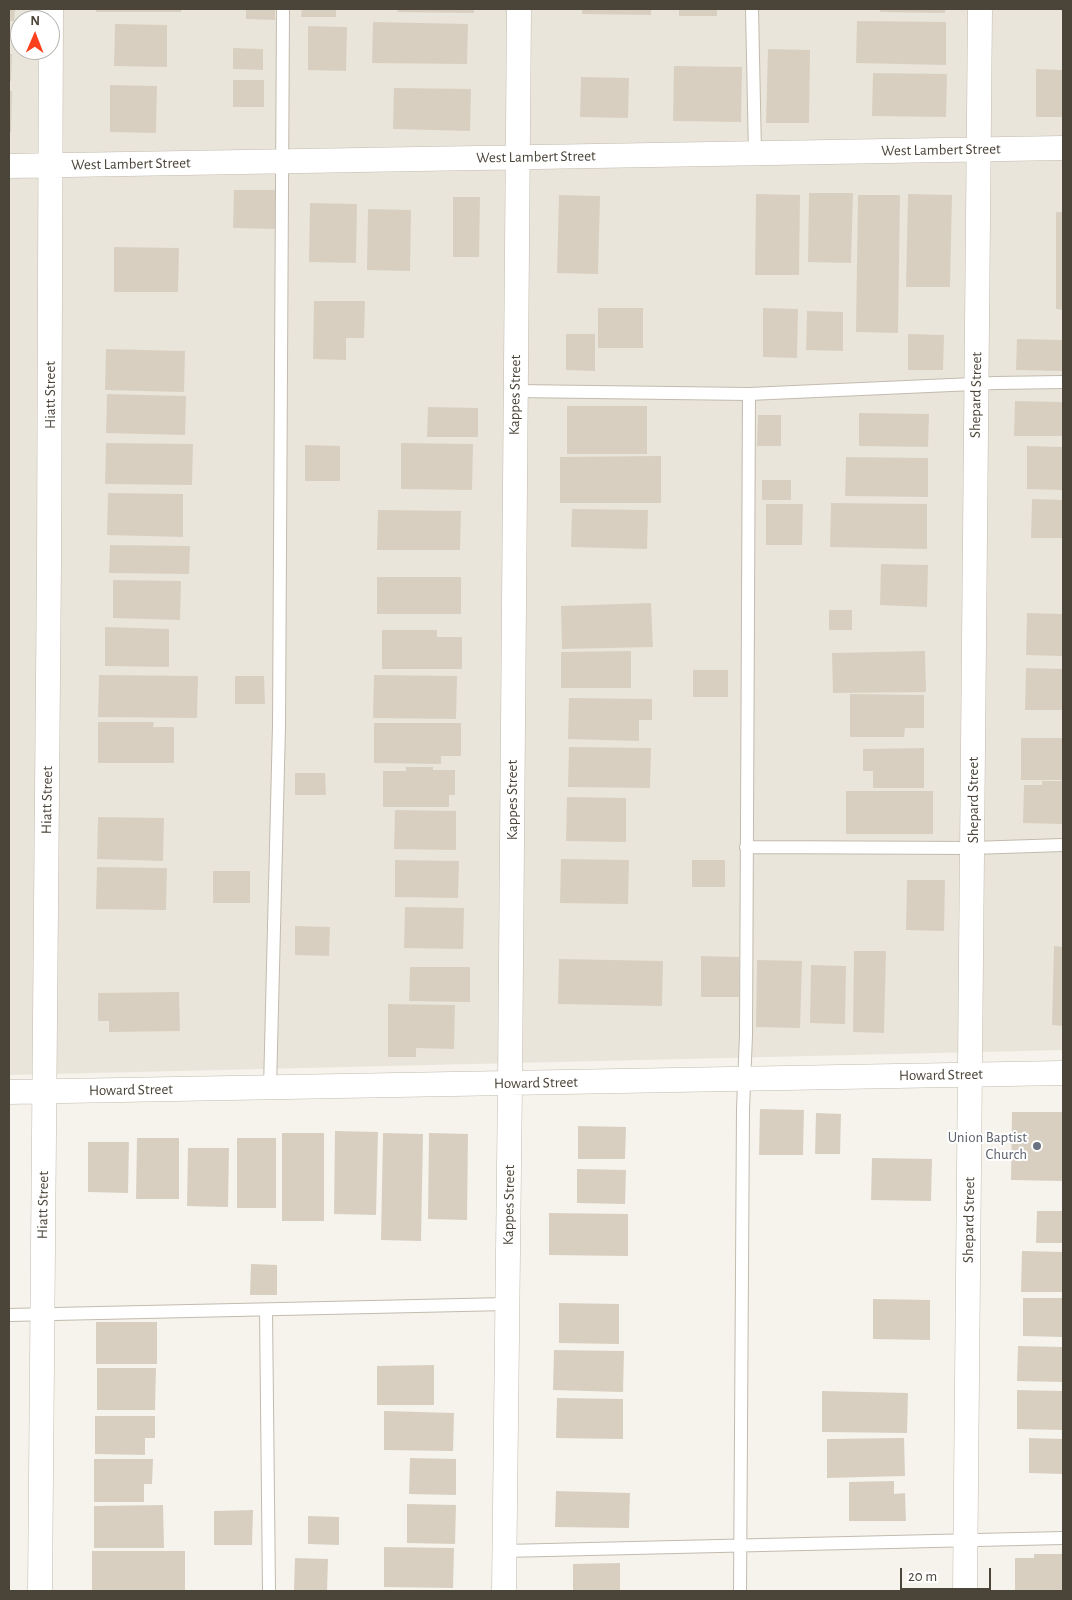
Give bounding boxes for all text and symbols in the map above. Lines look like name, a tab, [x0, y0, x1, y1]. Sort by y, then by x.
north arrow	[10, 10, 60, 60]
text: N	[30, 14, 40, 28]
street label: West Lambert Street	[881, 140, 1001, 160]
street label: West Lambert Street	[476, 147, 596, 167]
street label: West Lambert Street	[71, 154, 191, 174]
street label: Shepard Street	[966, 352, 986, 438]
street label: Kappes Street	[505, 355, 525, 435]
street label: Hiatt Street	[41, 361, 59, 429]
street label: Shepard Street	[964, 757, 982, 843]
street label: Kappes Street	[503, 760, 521, 840]
street label: Hiatt Street	[37, 766, 57, 834]
street label: Howard Street	[899, 1065, 983, 1085]
street label: Howard Street	[494, 1073, 578, 1093]
street label: Howard Street	[89, 1080, 173, 1100]
place label: Union Baptist Church	[948, 1128, 1027, 1163]
marker: Union Baptist Church	[1031, 1140, 1043, 1152]
street label: Kappes Street	[499, 1165, 519, 1245]
street label: Hiatt Street	[33, 1171, 53, 1239]
street label: Shepard Street	[959, 1177, 979, 1263]
scale bar	[902, 1558, 993, 1590]
text: 20 m	[908, 1569, 937, 1584]

